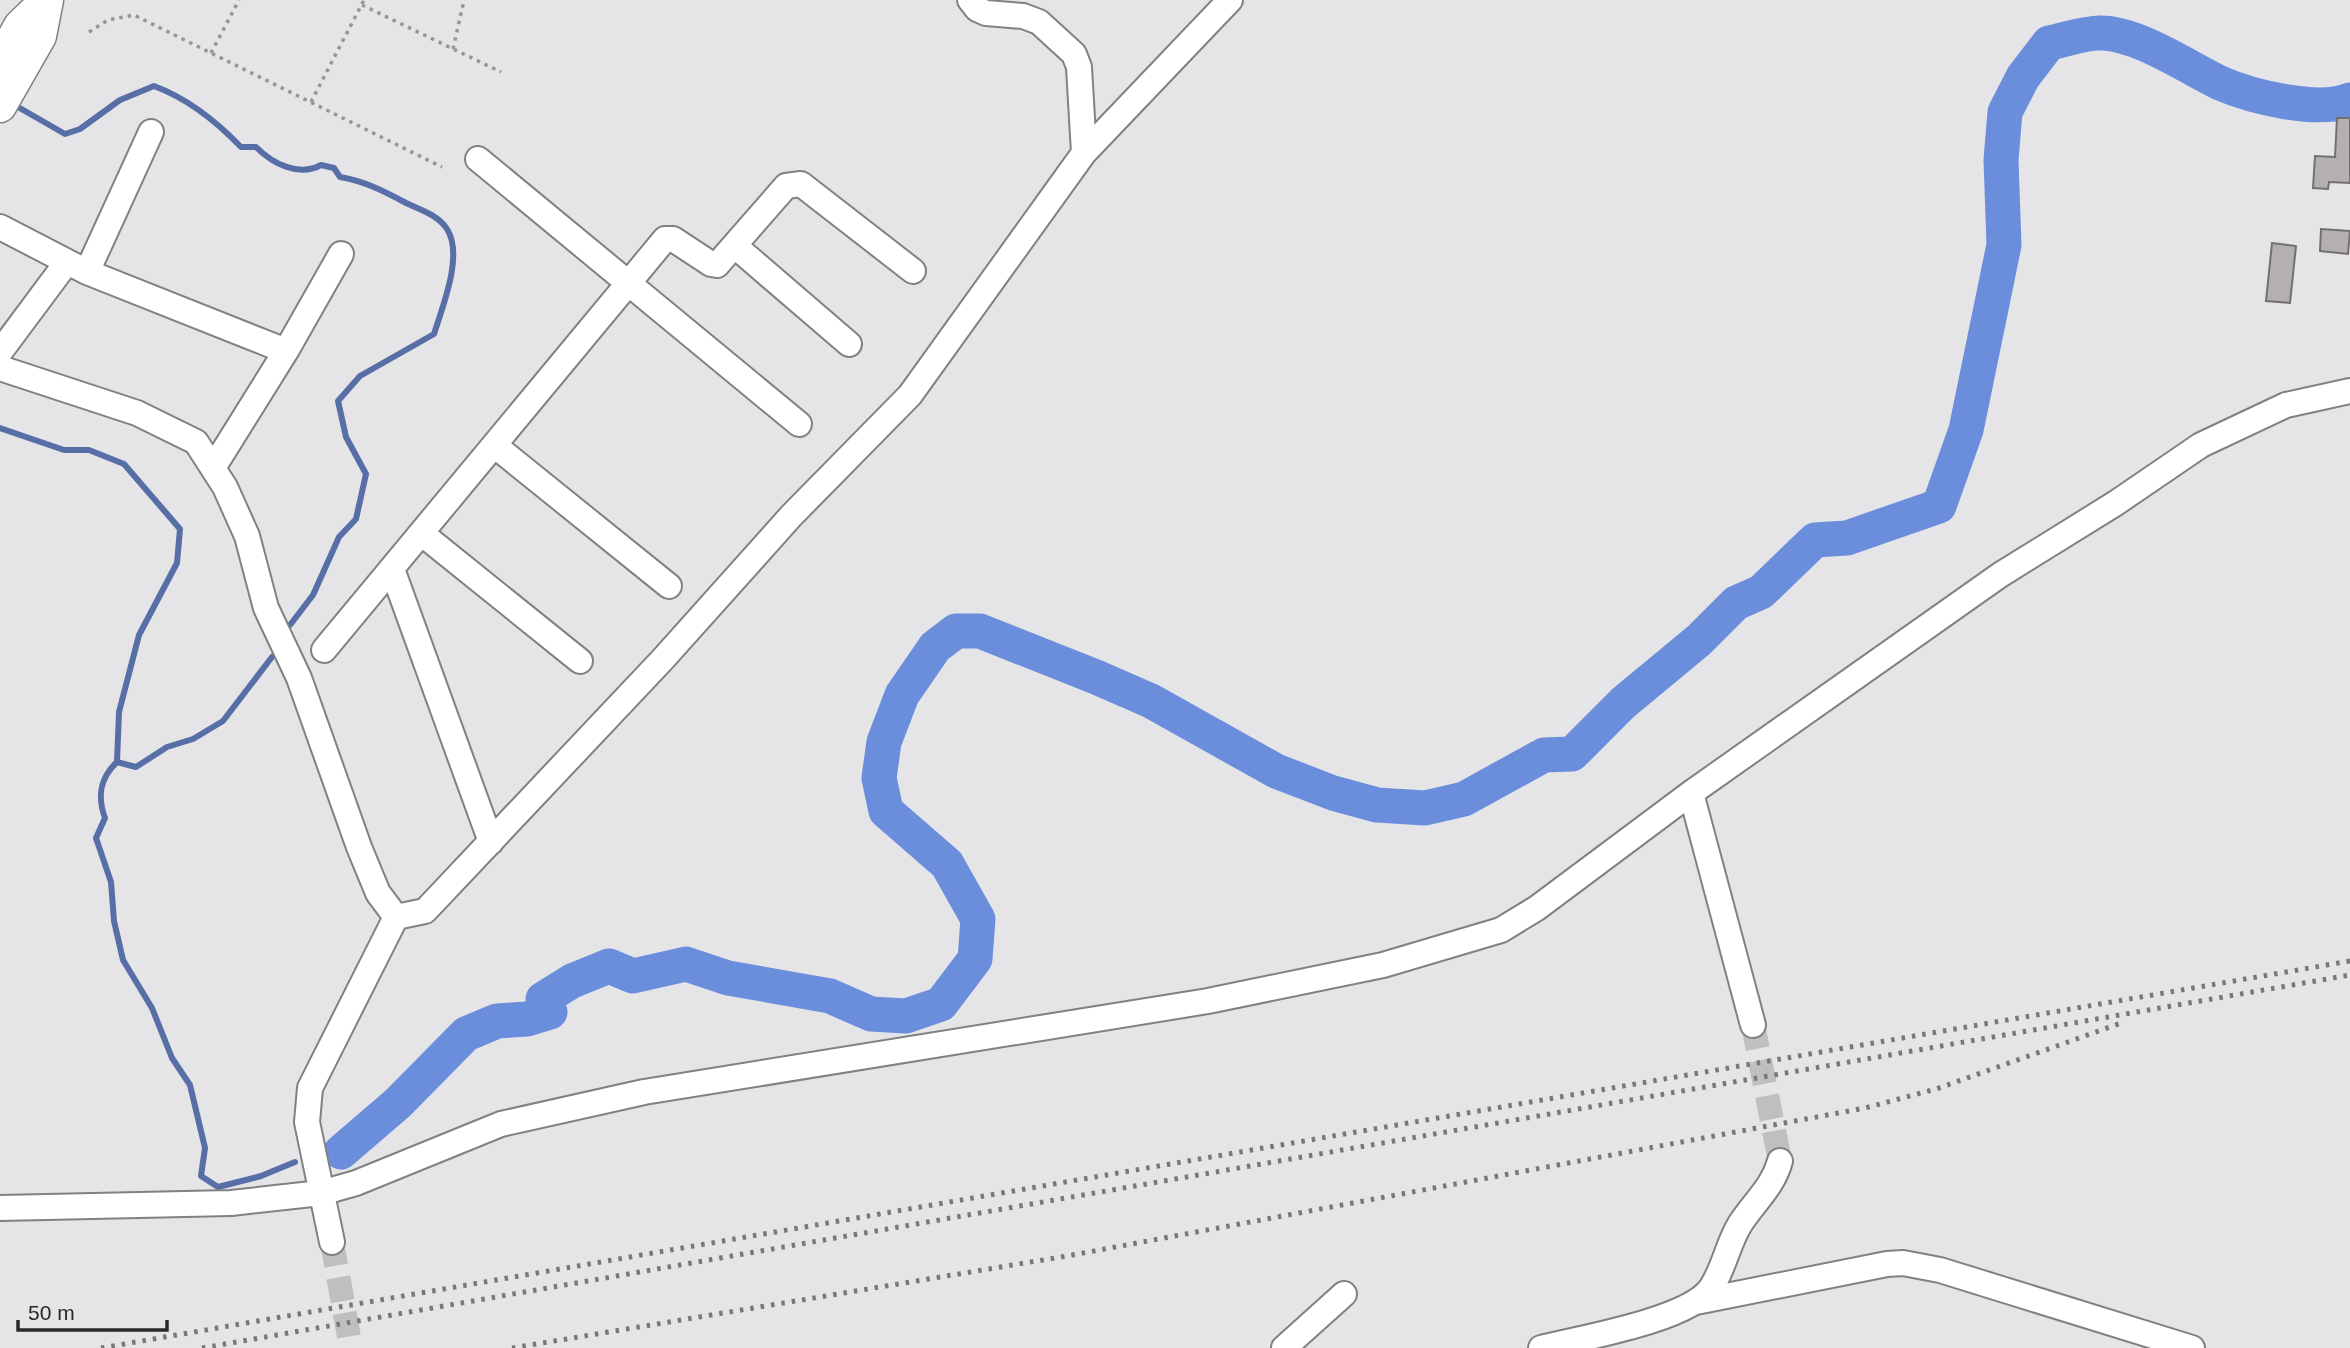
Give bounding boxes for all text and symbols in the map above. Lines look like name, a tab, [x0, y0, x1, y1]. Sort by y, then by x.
scale bar	[18, 1288, 166, 1332]
text: 50 m	[28, 1301, 75, 1324]

